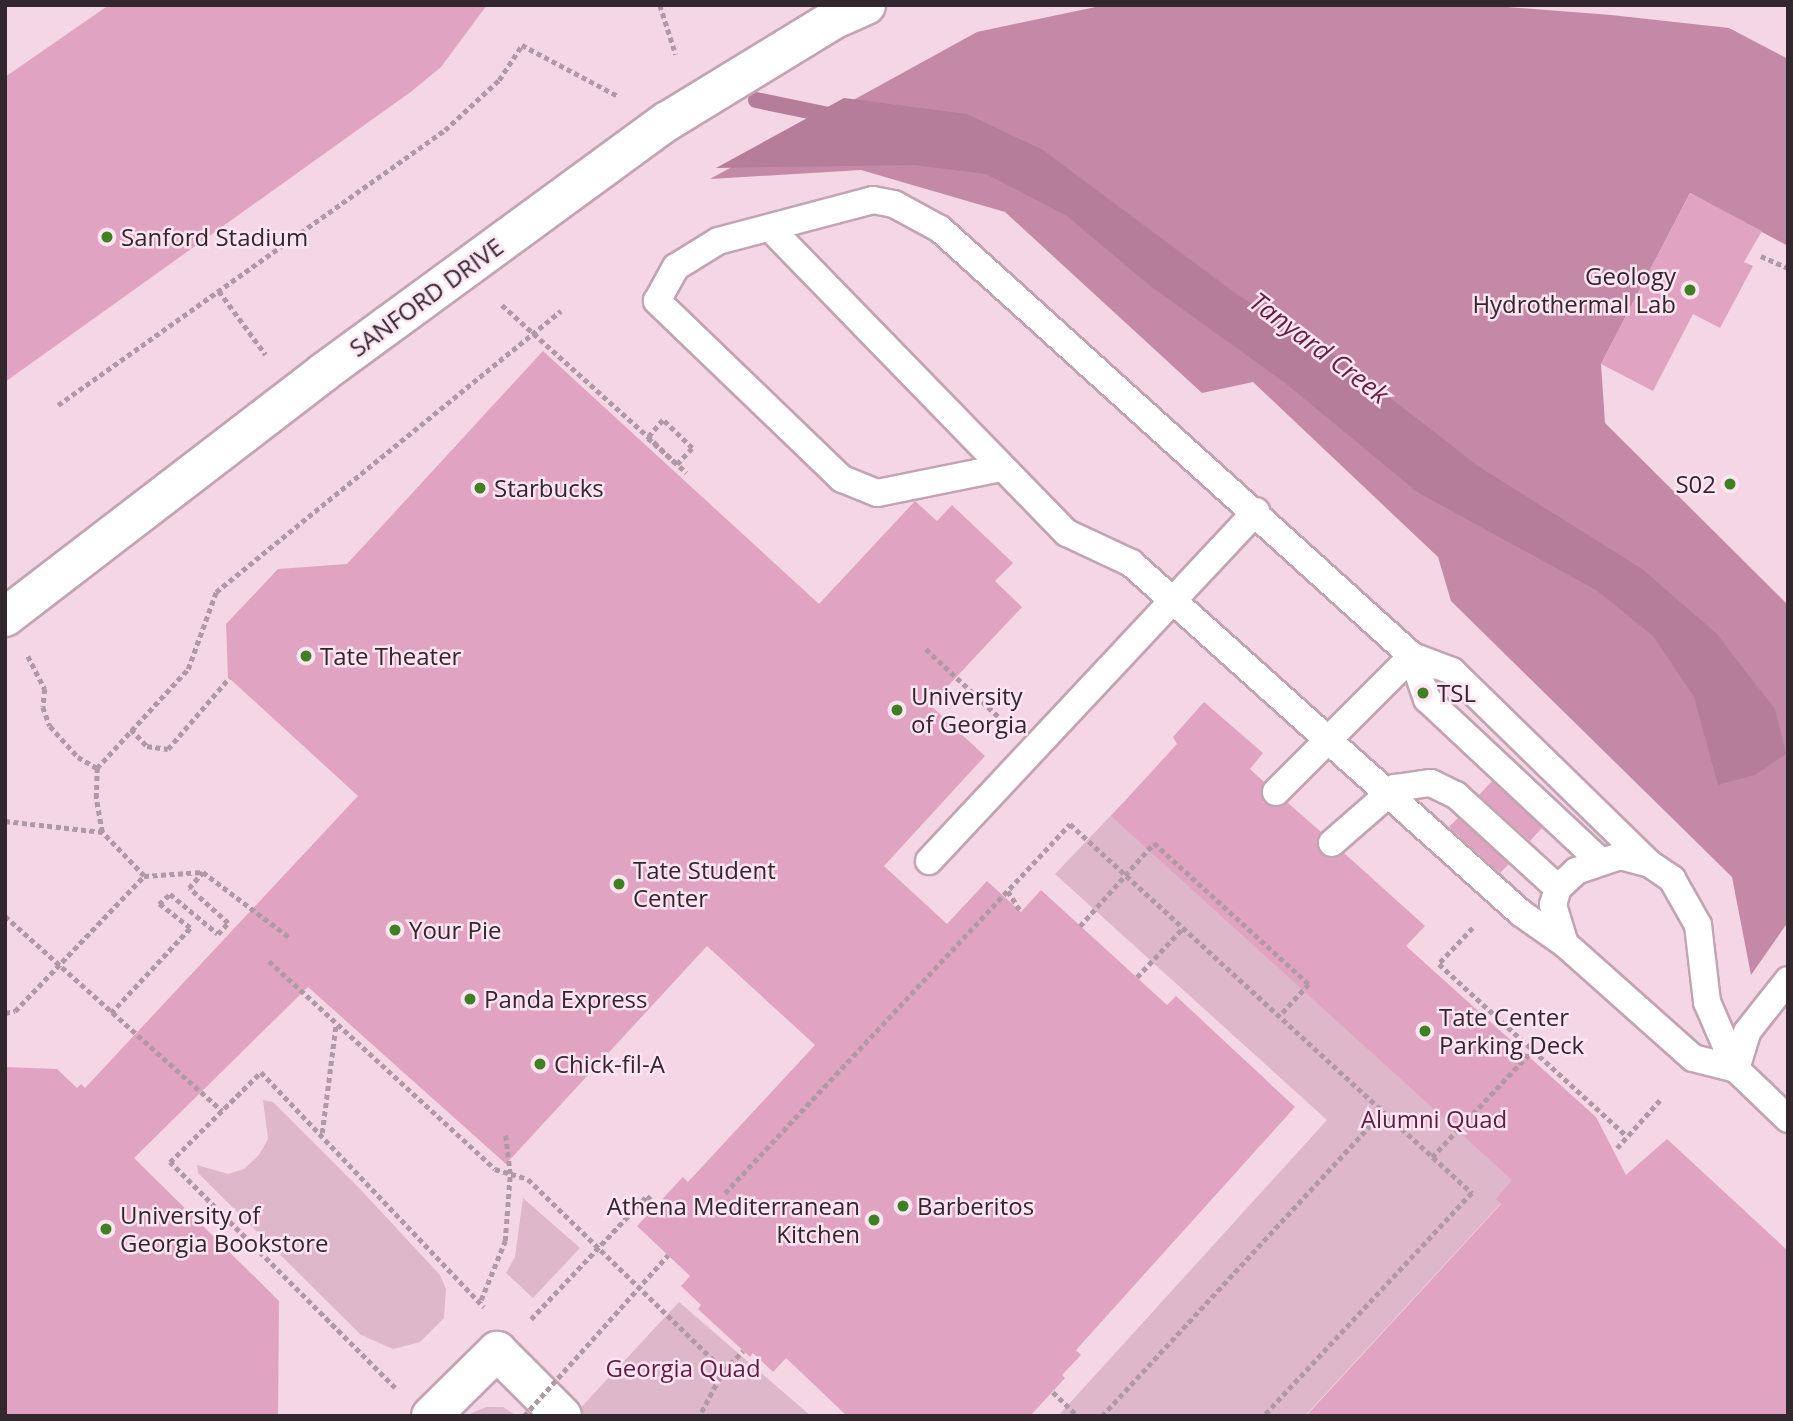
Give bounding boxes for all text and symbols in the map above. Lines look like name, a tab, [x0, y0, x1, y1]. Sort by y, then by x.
place label: Sanford Stadium	[121, 223, 308, 251]
marker: Sanford Stadium	[99, 229, 115, 245]
street label: SANFORD DRIVE	[344, 232, 508, 362]
place label: Geology Hydrothermal Lab	[1472, 262, 1676, 318]
marker: Geology Hydrothermal Lab	[1682, 282, 1698, 298]
water label: Tanyard Creek	[1244, 286, 1394, 410]
place label: S02	[1675, 470, 1716, 498]
place label: Starbucks	[494, 474, 604, 502]
marker: S02	[1722, 476, 1738, 492]
marker: Starbucks	[472, 480, 488, 496]
place label: Tate Theater	[320, 642, 461, 670]
marker: Tate Theater	[298, 648, 314, 664]
place label: TSL	[1437, 679, 1476, 707]
place label: University of Georgia	[911, 682, 1027, 738]
marker: TSL	[1415, 685, 1431, 701]
marker: University of Georgia	[889, 702, 905, 718]
place label: Tate Student Center	[633, 856, 776, 912]
marker: Tate Student Center	[611, 876, 627, 892]
place label: Your Pie	[409, 916, 502, 944]
marker: Your Pie	[387, 922, 403, 938]
place label: Panda Express	[484, 985, 647, 1013]
marker: Panda Express	[462, 991, 478, 1007]
place label: Tate Center Parking Deck	[1439, 1003, 1584, 1059]
marker: Tate Center Parking Deck	[1417, 1023, 1433, 1039]
place label: Chick-fil-A	[554, 1050, 665, 1078]
marker: Chick-fil-A	[532, 1056, 548, 1072]
park label: Alumni Quad	[1361, 1105, 1507, 1133]
place label: Athena Mediterranean Kitchen	[607, 1192, 860, 1248]
place label: Barberitos	[917, 1192, 1034, 1220]
marker: Barberitos	[895, 1198, 911, 1214]
place label: University of Georgia Bookstore	[120, 1201, 329, 1257]
marker: Athena Mediterranean Kitchen	[866, 1212, 882, 1228]
marker: University of Georgia Bookstore	[98, 1221, 114, 1237]
park label: Georgia Quad	[605, 1354, 761, 1382]

